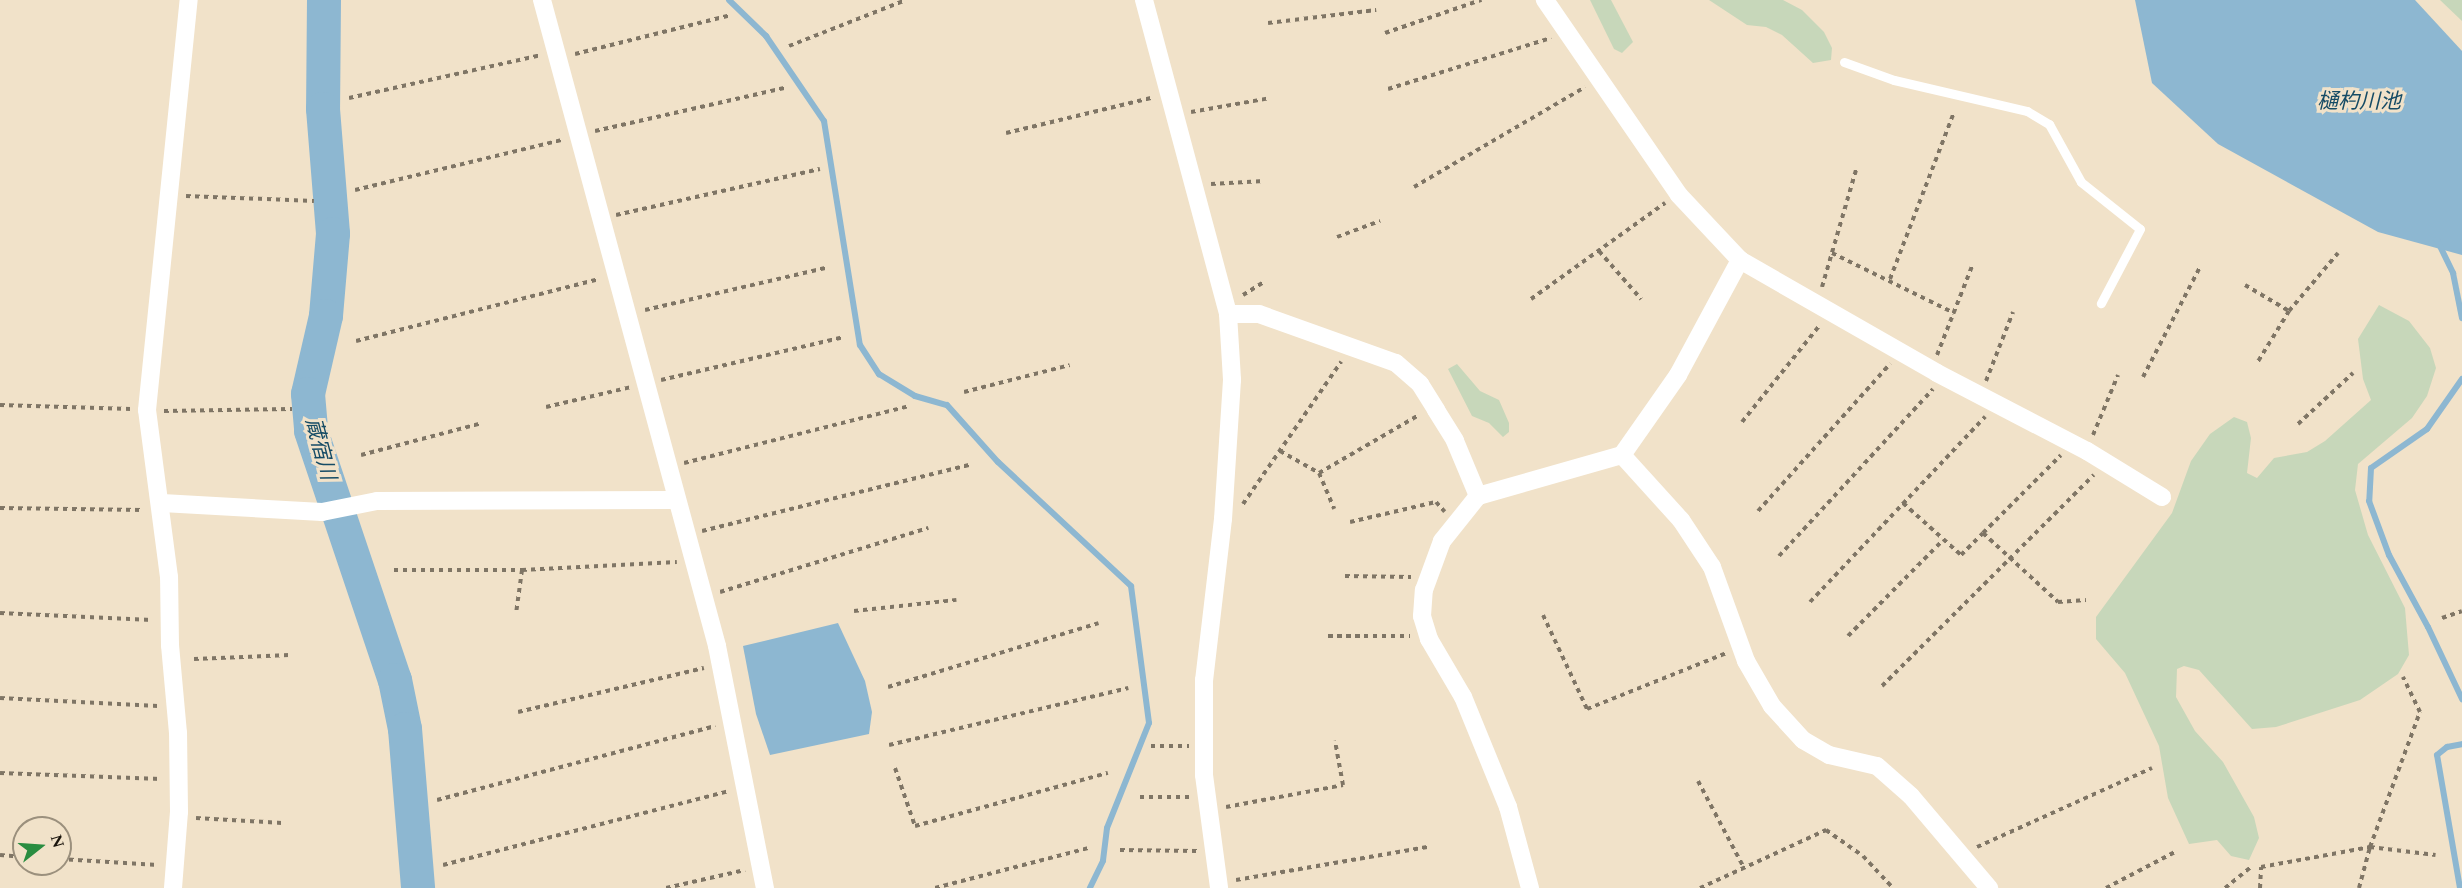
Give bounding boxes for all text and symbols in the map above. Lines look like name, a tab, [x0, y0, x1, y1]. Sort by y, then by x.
water label: 樋杓川池	[2317, 89, 2401, 115]
water label: 蔵宿川	[300, 415, 340, 483]
north arrow	[12, 816, 72, 876]
text: N	[44, 832, 71, 851]

